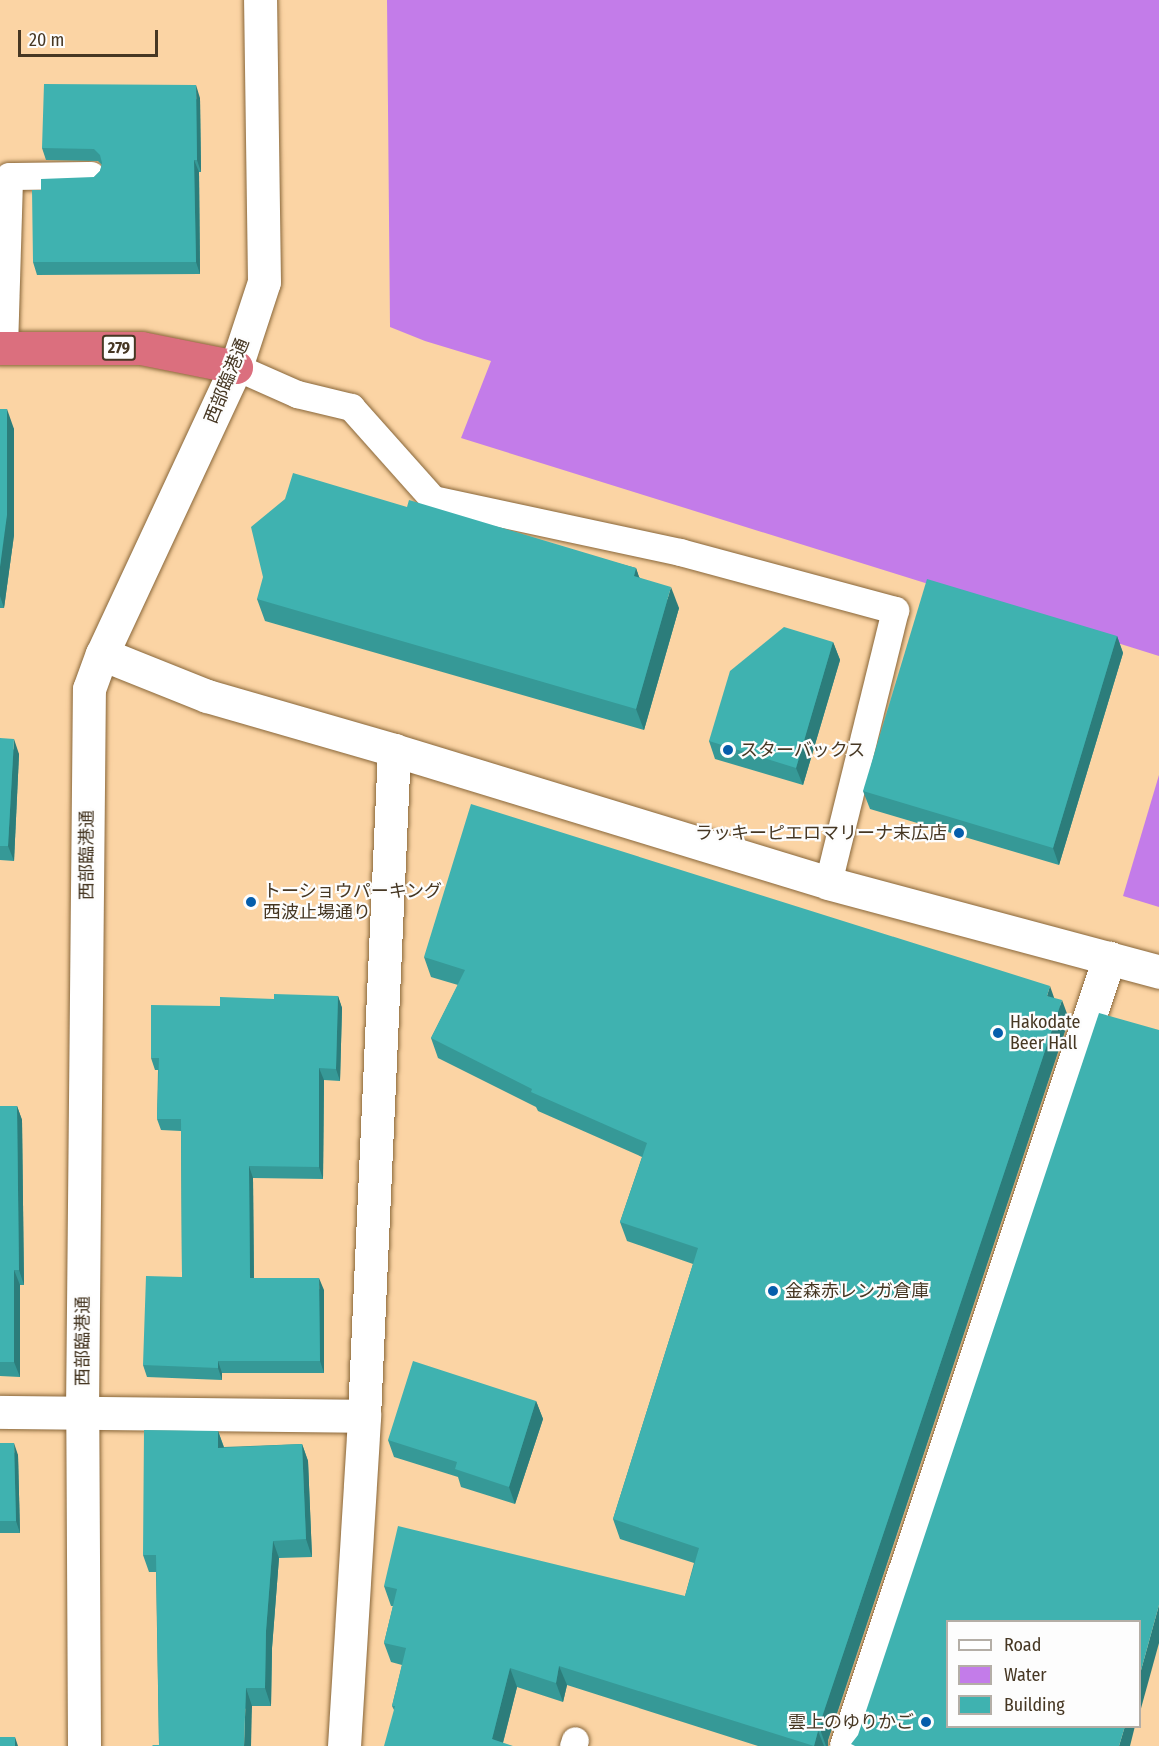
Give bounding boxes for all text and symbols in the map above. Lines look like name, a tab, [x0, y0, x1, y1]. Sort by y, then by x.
scale bar	[21, 18, 160, 56]
text: 20 m	[29, 29, 64, 51]
road number: 279	[101, 335, 137, 361]
street label: 西部臨港通	[200, 335, 254, 427]
place label: スターバックス	[740, 739, 866, 761]
marker: スターバックス	[721, 743, 735, 757]
street label: 西部臨港通	[76, 810, 98, 900]
place label: ラッキーピエロマリーナ末広店	[695, 822, 947, 844]
marker: ラッキーピエロマリーナ末広店	[952, 826, 966, 840]
place label: トーショウパーキング 西波止場通り	[263, 881, 443, 924]
marker: トーショウパーキング 西波止場通り	[244, 895, 258, 909]
place label: Hakodate Beer Hall	[1010, 1012, 1080, 1054]
marker: Hakodate Beer Hall	[991, 1026, 1005, 1040]
place label: 金森赤レンガ倉庫	[785, 1280, 929, 1302]
marker: 金森赤レンガ倉庫	[766, 1284, 780, 1298]
street label: 西部臨港通	[72, 1296, 94, 1386]
legend	[946, 1620, 1141, 1728]
text: Road	[1004, 1634, 1041, 1656]
text: Water	[1004, 1664, 1047, 1686]
text: Building	[1004, 1694, 1065, 1716]
place label: 雲上のゆりかご	[788, 1711, 914, 1733]
marker: 雲上のゆりかご	[919, 1715, 933, 1729]

